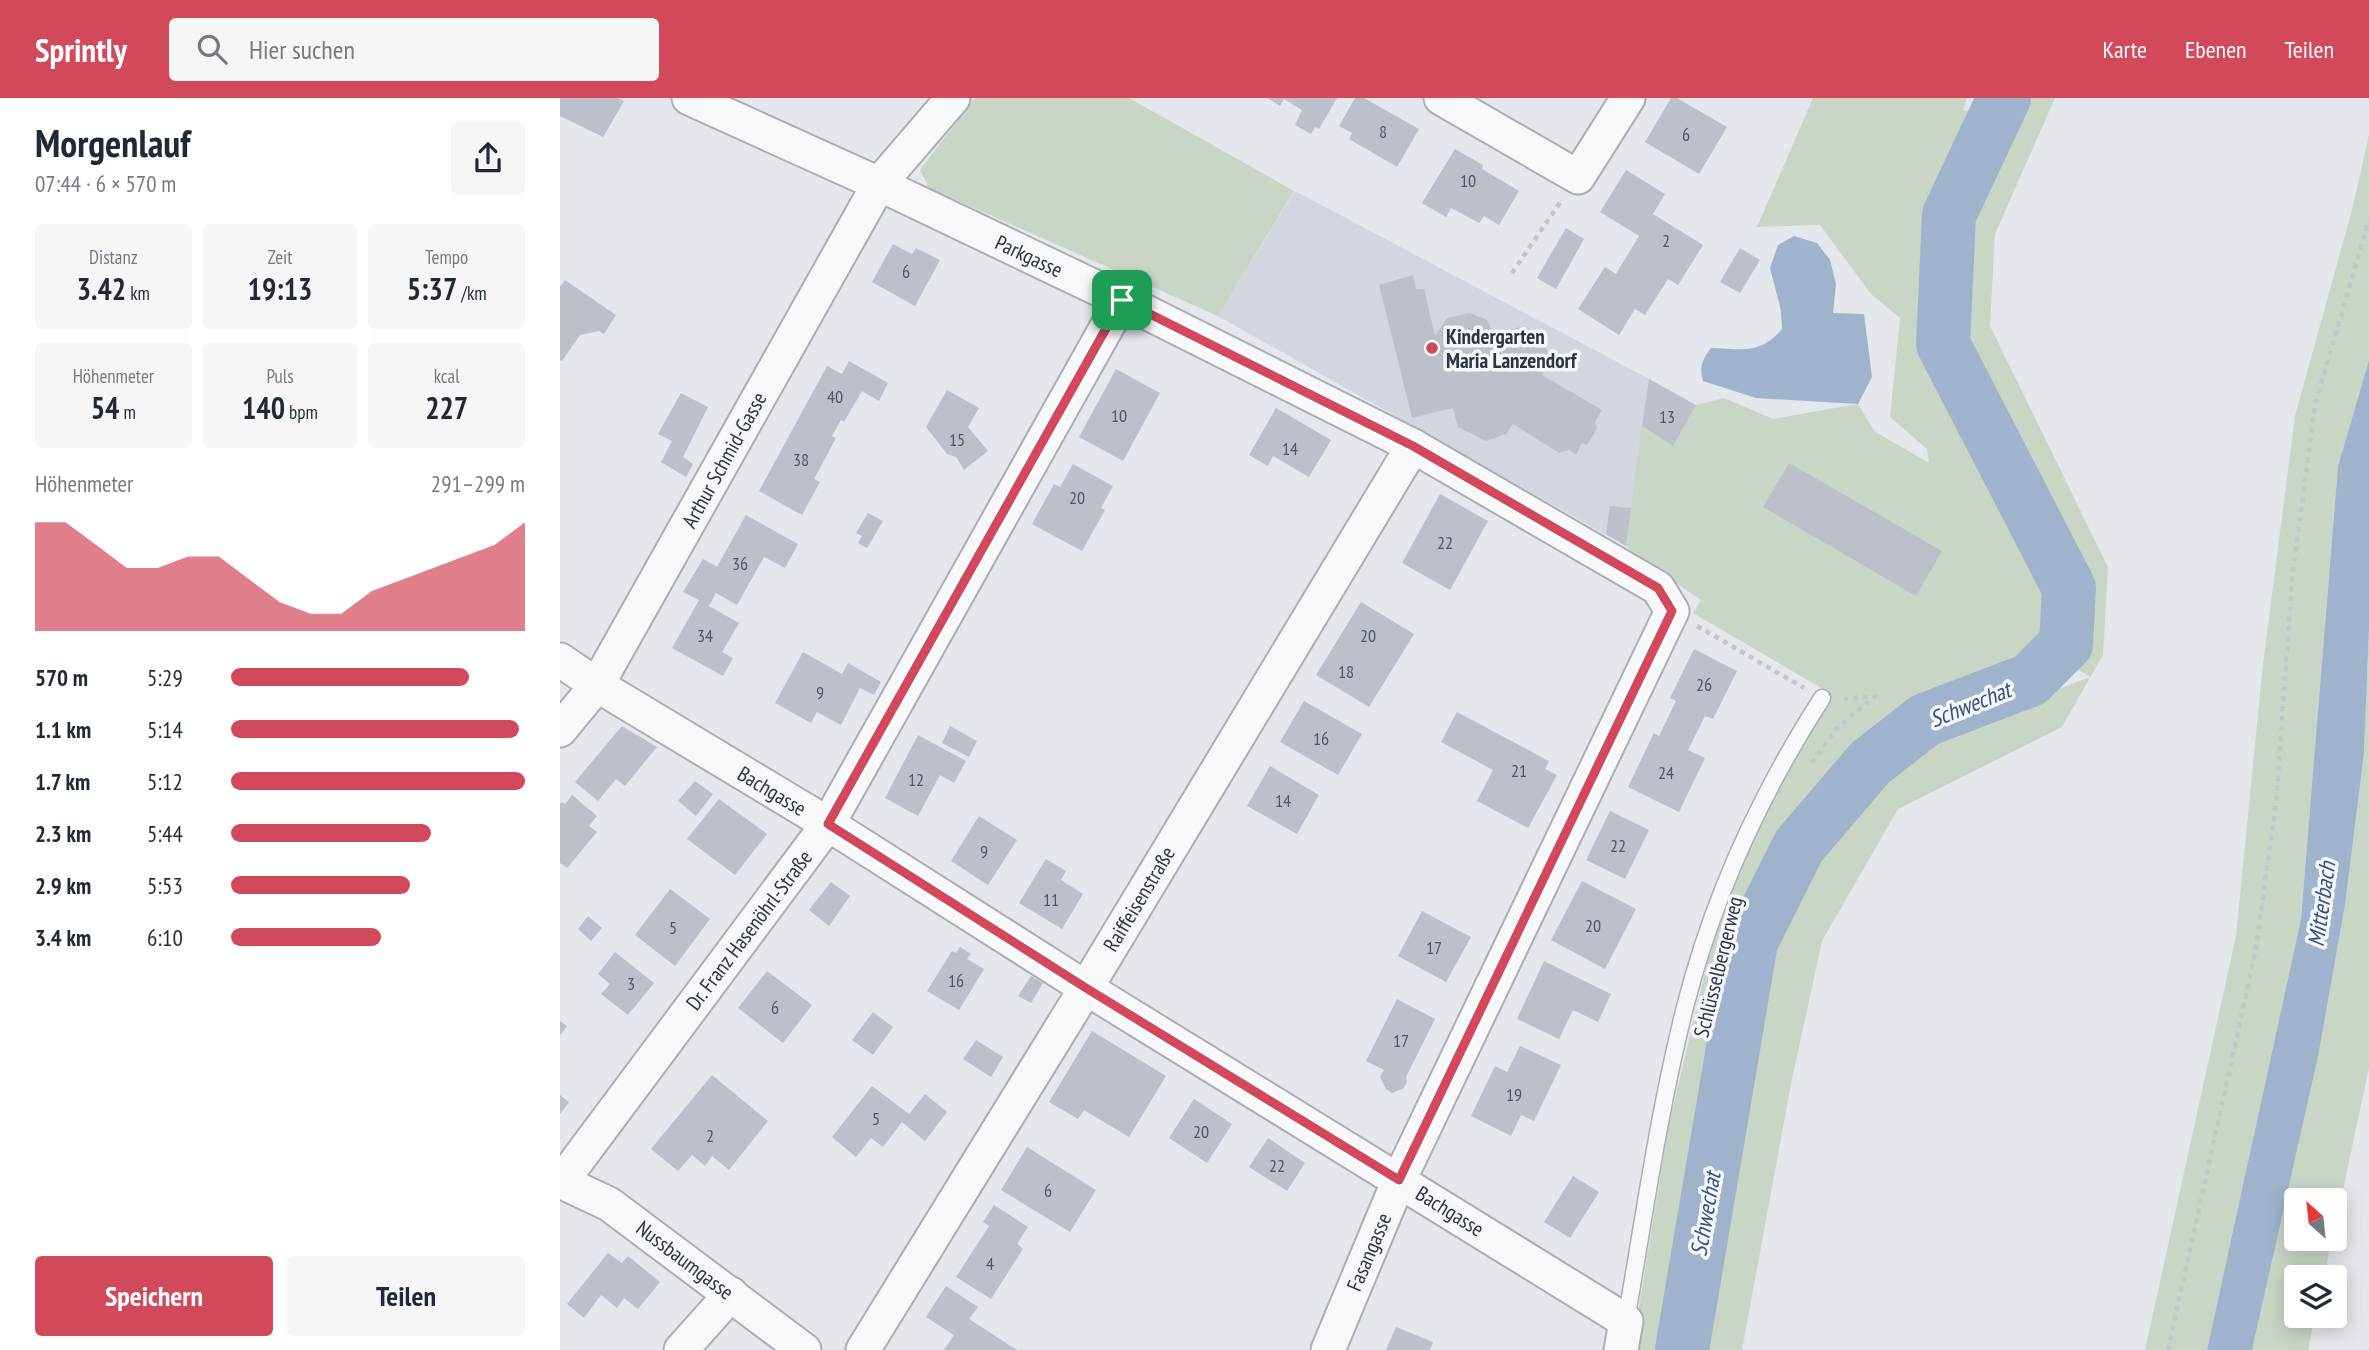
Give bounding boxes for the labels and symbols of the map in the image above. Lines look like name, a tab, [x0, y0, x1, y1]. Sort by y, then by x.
house number: 8	[1379, 120, 1387, 143]
house number: 6	[1682, 123, 1690, 146]
house number: 10	[1460, 169, 1476, 192]
street label: Parkgasse	[991, 229, 1067, 283]
house number: 2	[1662, 229, 1670, 252]
house number: 6	[902, 260, 910, 283]
pin	[1092, 270, 1152, 330]
place label: Kindergarten Maria Lanzendorf	[1446, 323, 1578, 374]
marker: Kindergarten Maria Lanzendorf	[1424, 340, 1440, 356]
house number: 40	[827, 385, 843, 408]
street label: Arthur Schmid-Gasse	[676, 387, 772, 533]
house number: 10	[1111, 404, 1127, 427]
house number: 13	[1659, 405, 1675, 428]
house number: 15	[949, 428, 965, 451]
house number: 14	[1282, 437, 1298, 460]
house number: 38	[793, 448, 809, 471]
house number: 20	[1069, 486, 1085, 509]
house number: 22	[1437, 531, 1453, 554]
house number: 36	[732, 552, 748, 575]
house number: 34	[697, 624, 713, 647]
house number: 20	[1360, 624, 1376, 647]
house number: 18	[1338, 660, 1354, 683]
house number: 26	[1696, 673, 1712, 696]
water label: Schwechat	[1925, 674, 2017, 733]
house number: 9	[816, 681, 824, 704]
house number: 16	[1313, 727, 1329, 750]
house number: 21	[1511, 759, 1527, 782]
street label: Bachgasse	[733, 760, 811, 822]
house number: 24	[1658, 761, 1674, 784]
house number: 12	[908, 768, 924, 791]
house number: 14	[1275, 789, 1291, 812]
house number: 22	[1610, 834, 1626, 857]
house number: 9	[980, 840, 988, 863]
street label: Raiffeisenstraße	[1097, 842, 1181, 956]
street label: Dr. Franz Hasenöhrl-Straße	[680, 845, 818, 1015]
water label: Mitterbach	[2301, 858, 2342, 948]
house number: 11	[1043, 888, 1059, 911]
street label: Schlüsselbergerweg	[1687, 894, 1749, 1040]
house number: 20	[1585, 914, 1601, 937]
house number: 5	[669, 916, 677, 939]
house number: 17	[1426, 936, 1442, 959]
house number: 16	[948, 969, 964, 992]
house number: 3	[627, 972, 635, 995]
house number: 6	[771, 996, 779, 1019]
house number: 17	[1393, 1029, 1409, 1052]
house number: 19	[1506, 1083, 1522, 1106]
house number: 5	[872, 1107, 880, 1130]
house number: 20	[1193, 1120, 1209, 1143]
house number: 2	[706, 1124, 714, 1147]
house number: 22	[1269, 1154, 1285, 1177]
water label: Schwechat	[1683, 1167, 1727, 1258]
house number: 6	[1044, 1179, 1052, 1202]
street label: Bachgasse	[1411, 1180, 1489, 1242]
north arrow	[2284, 1188, 2347, 1251]
street label: Fasangasse	[1341, 1209, 1397, 1295]
street label: Nussbaumgasse	[631, 1215, 739, 1305]
house number: 4	[986, 1252, 994, 1275]

